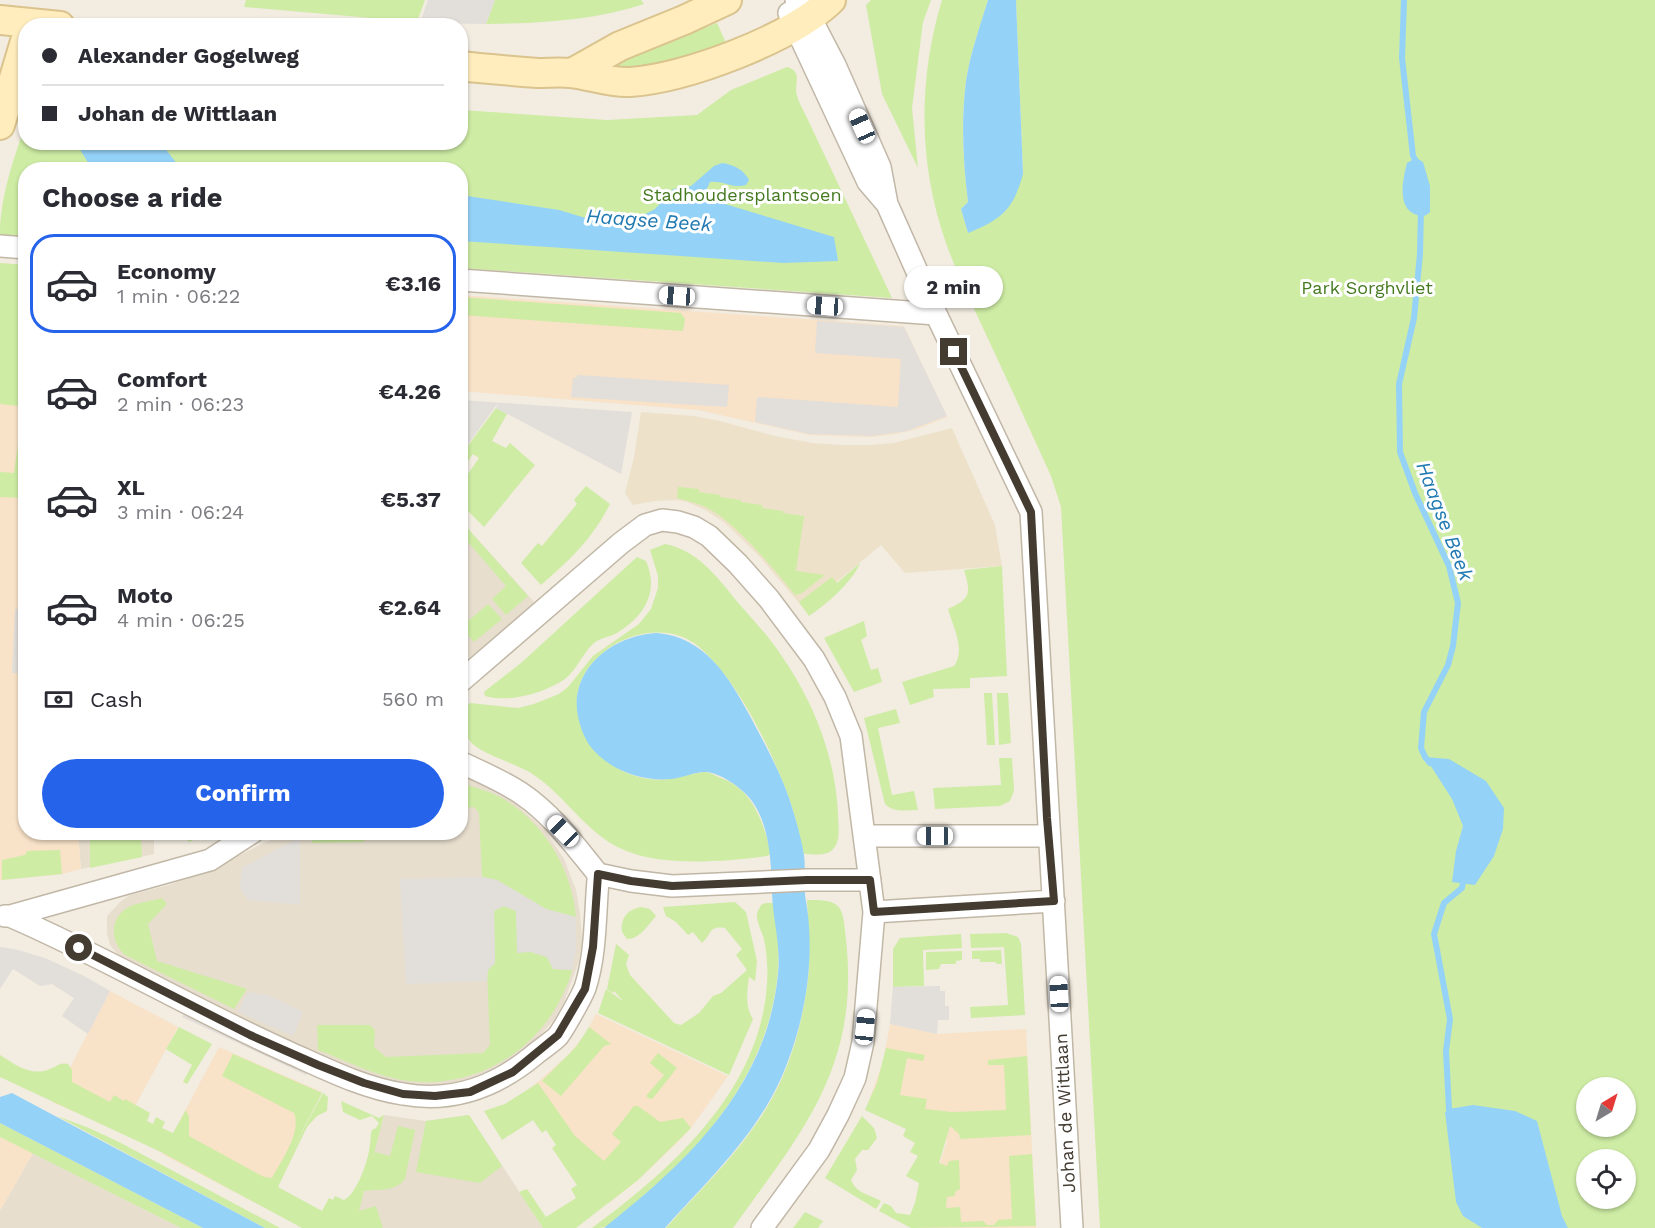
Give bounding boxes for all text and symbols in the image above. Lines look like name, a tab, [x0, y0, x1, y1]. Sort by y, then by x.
text: Alexander Gogelweg	[78, 43, 299, 68]
text: Johan de Wittlaan	[78, 101, 277, 126]
car	[846, 106, 878, 146]
text: Choose a ride	[42, 182, 222, 214]
park label: Stadhoudersplantsoen	[642, 184, 842, 205]
water label: Haagse Beek	[585, 204, 714, 236]
icon: car	[45, 257, 99, 311]
text: Economy	[117, 259, 216, 284]
callout: 2 min	[904, 265, 1004, 307]
text: €3.16	[385, 271, 441, 296]
text: 2 min	[926, 275, 981, 299]
park label: Park Sorghvliet	[1301, 277, 1433, 298]
text: 1 min · 06:22	[117, 284, 240, 308]
car	[658, 286, 696, 306]
car	[806, 296, 844, 316]
route end	[940, 338, 967, 365]
icon: car	[45, 365, 99, 419]
text: Comfort	[117, 367, 207, 392]
text: €4.26	[378, 379, 441, 404]
text: 2 min · 06:23	[117, 392, 244, 416]
water label: Haagse Beek	[1411, 458, 1479, 585]
icon: car	[45, 473, 99, 527]
text: XL	[117, 475, 145, 500]
text: €5.37	[381, 487, 441, 512]
text: 3 min · 06:24	[117, 500, 244, 524]
icon: car	[45, 581, 99, 635]
text: Moto	[117, 583, 173, 608]
text: €2.64	[378, 595, 441, 620]
text: 4 min · 06:25	[117, 608, 245, 632]
icon: cash	[42, 683, 75, 716]
text: Cash	[90, 687, 143, 712]
text: 560 m	[382, 687, 444, 711]
button: Confirm	[42, 759, 444, 828]
car	[544, 812, 582, 850]
car	[917, 827, 953, 845]
route start	[65, 934, 92, 961]
car	[1049, 976, 1069, 1012]
car	[854, 1008, 876, 1046]
street label: Johan de Wittlaan	[1050, 1033, 1079, 1193]
north arrow	[1576, 1077, 1636, 1137]
map controls	[1576, 1077, 1636, 1209]
button: locate	[1576, 1149, 1636, 1209]

